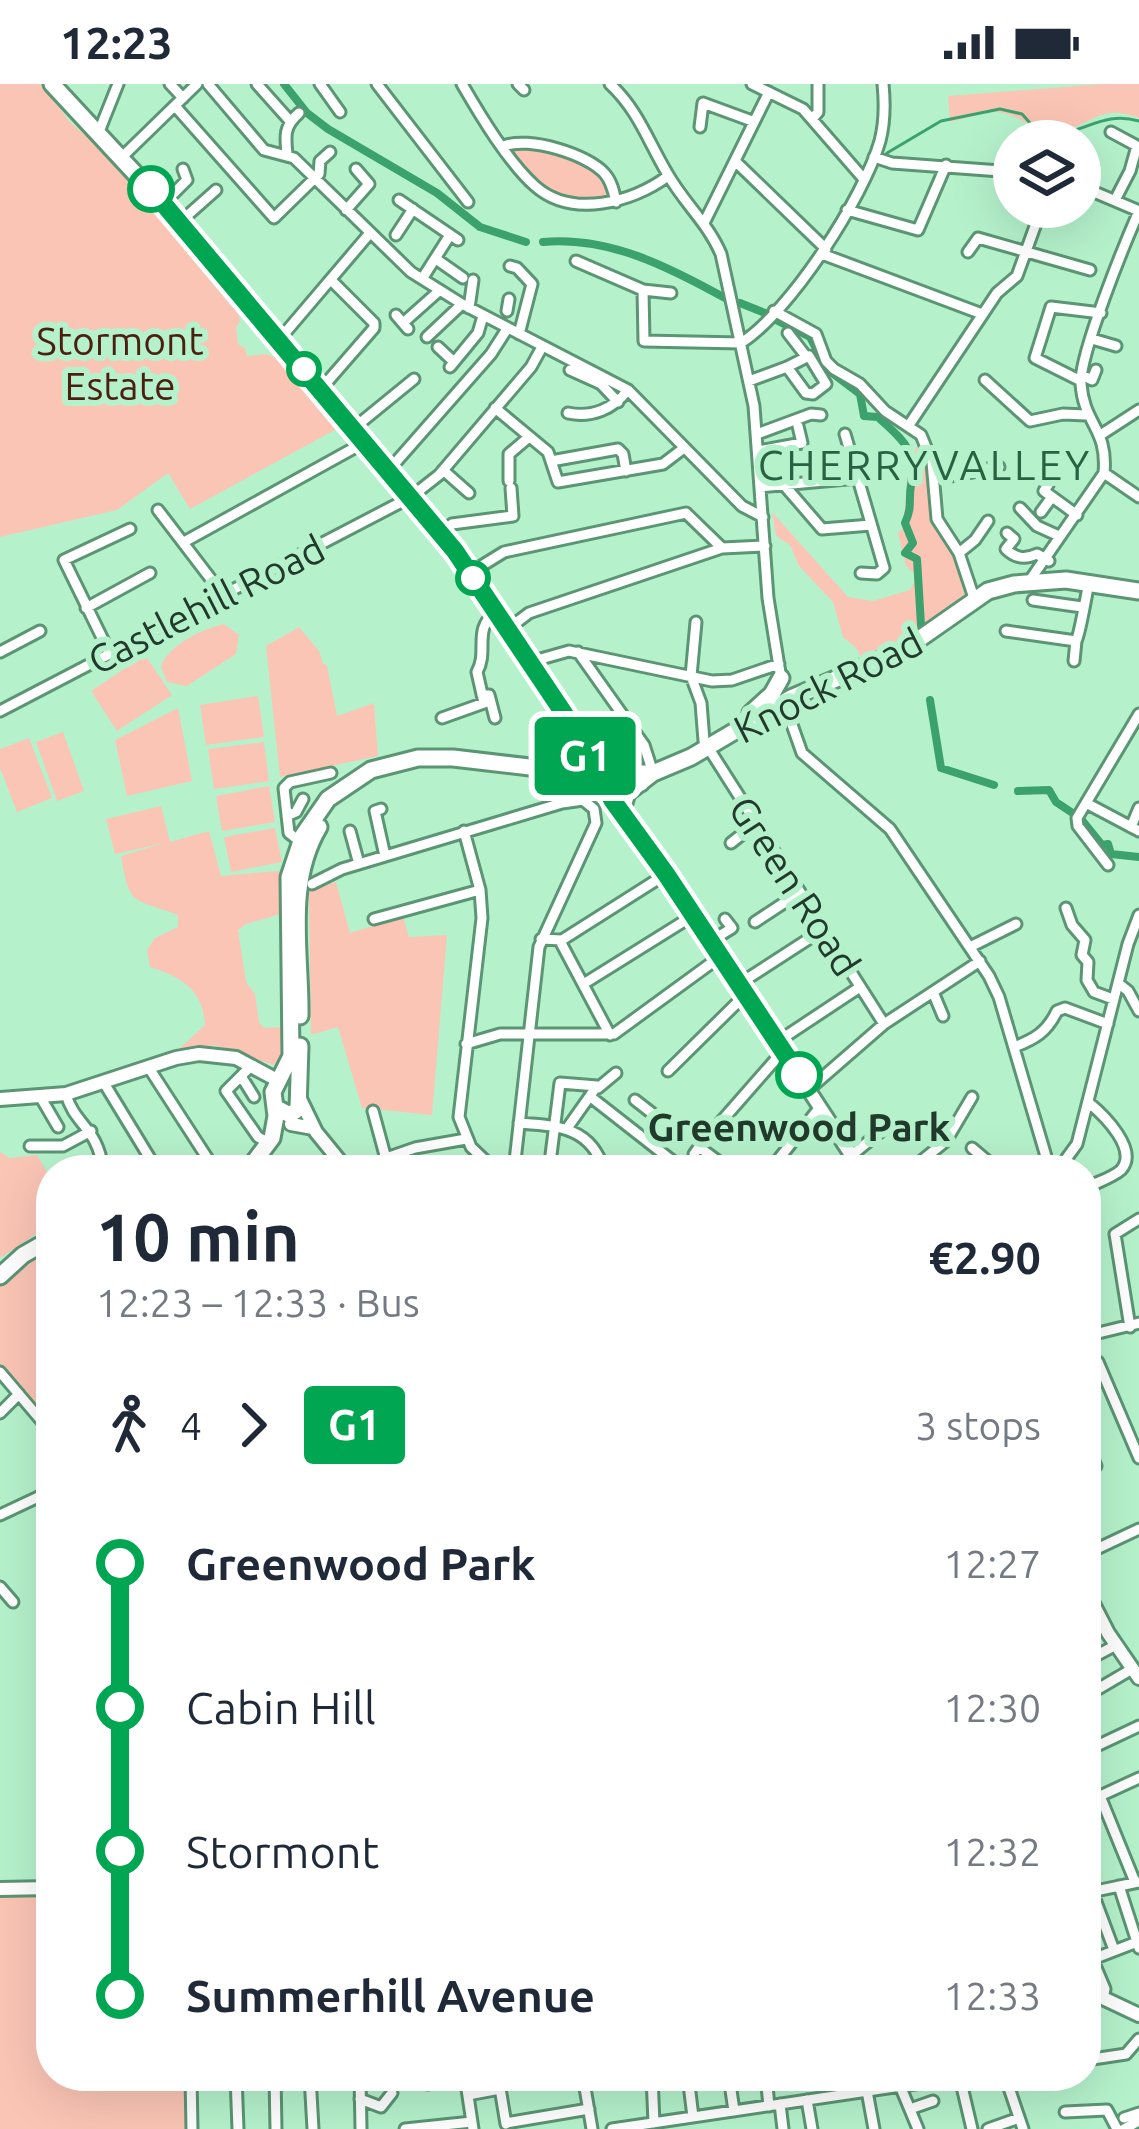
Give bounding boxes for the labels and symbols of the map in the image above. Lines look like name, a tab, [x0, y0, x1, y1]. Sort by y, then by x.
unlabelled marker	[129, 167, 173, 211]
park label: Stormont Estate	[36, 319, 204, 407]
unlabelled marker	[288, 353, 320, 385]
district label: CHERRYVALLEY	[758, 441, 1092, 488]
street label: Castlehill Road	[81, 526, 331, 682]
unlabelled marker	[457, 562, 489, 594]
street label: Knock Road	[727, 619, 929, 751]
line badge: G1	[531, 717, 639, 795]
street label: Green Road	[721, 788, 869, 984]
marker: Greenwood Park	[777, 1053, 821, 1097]
place label: Greenwood Park	[648, 1105, 951, 1148]

